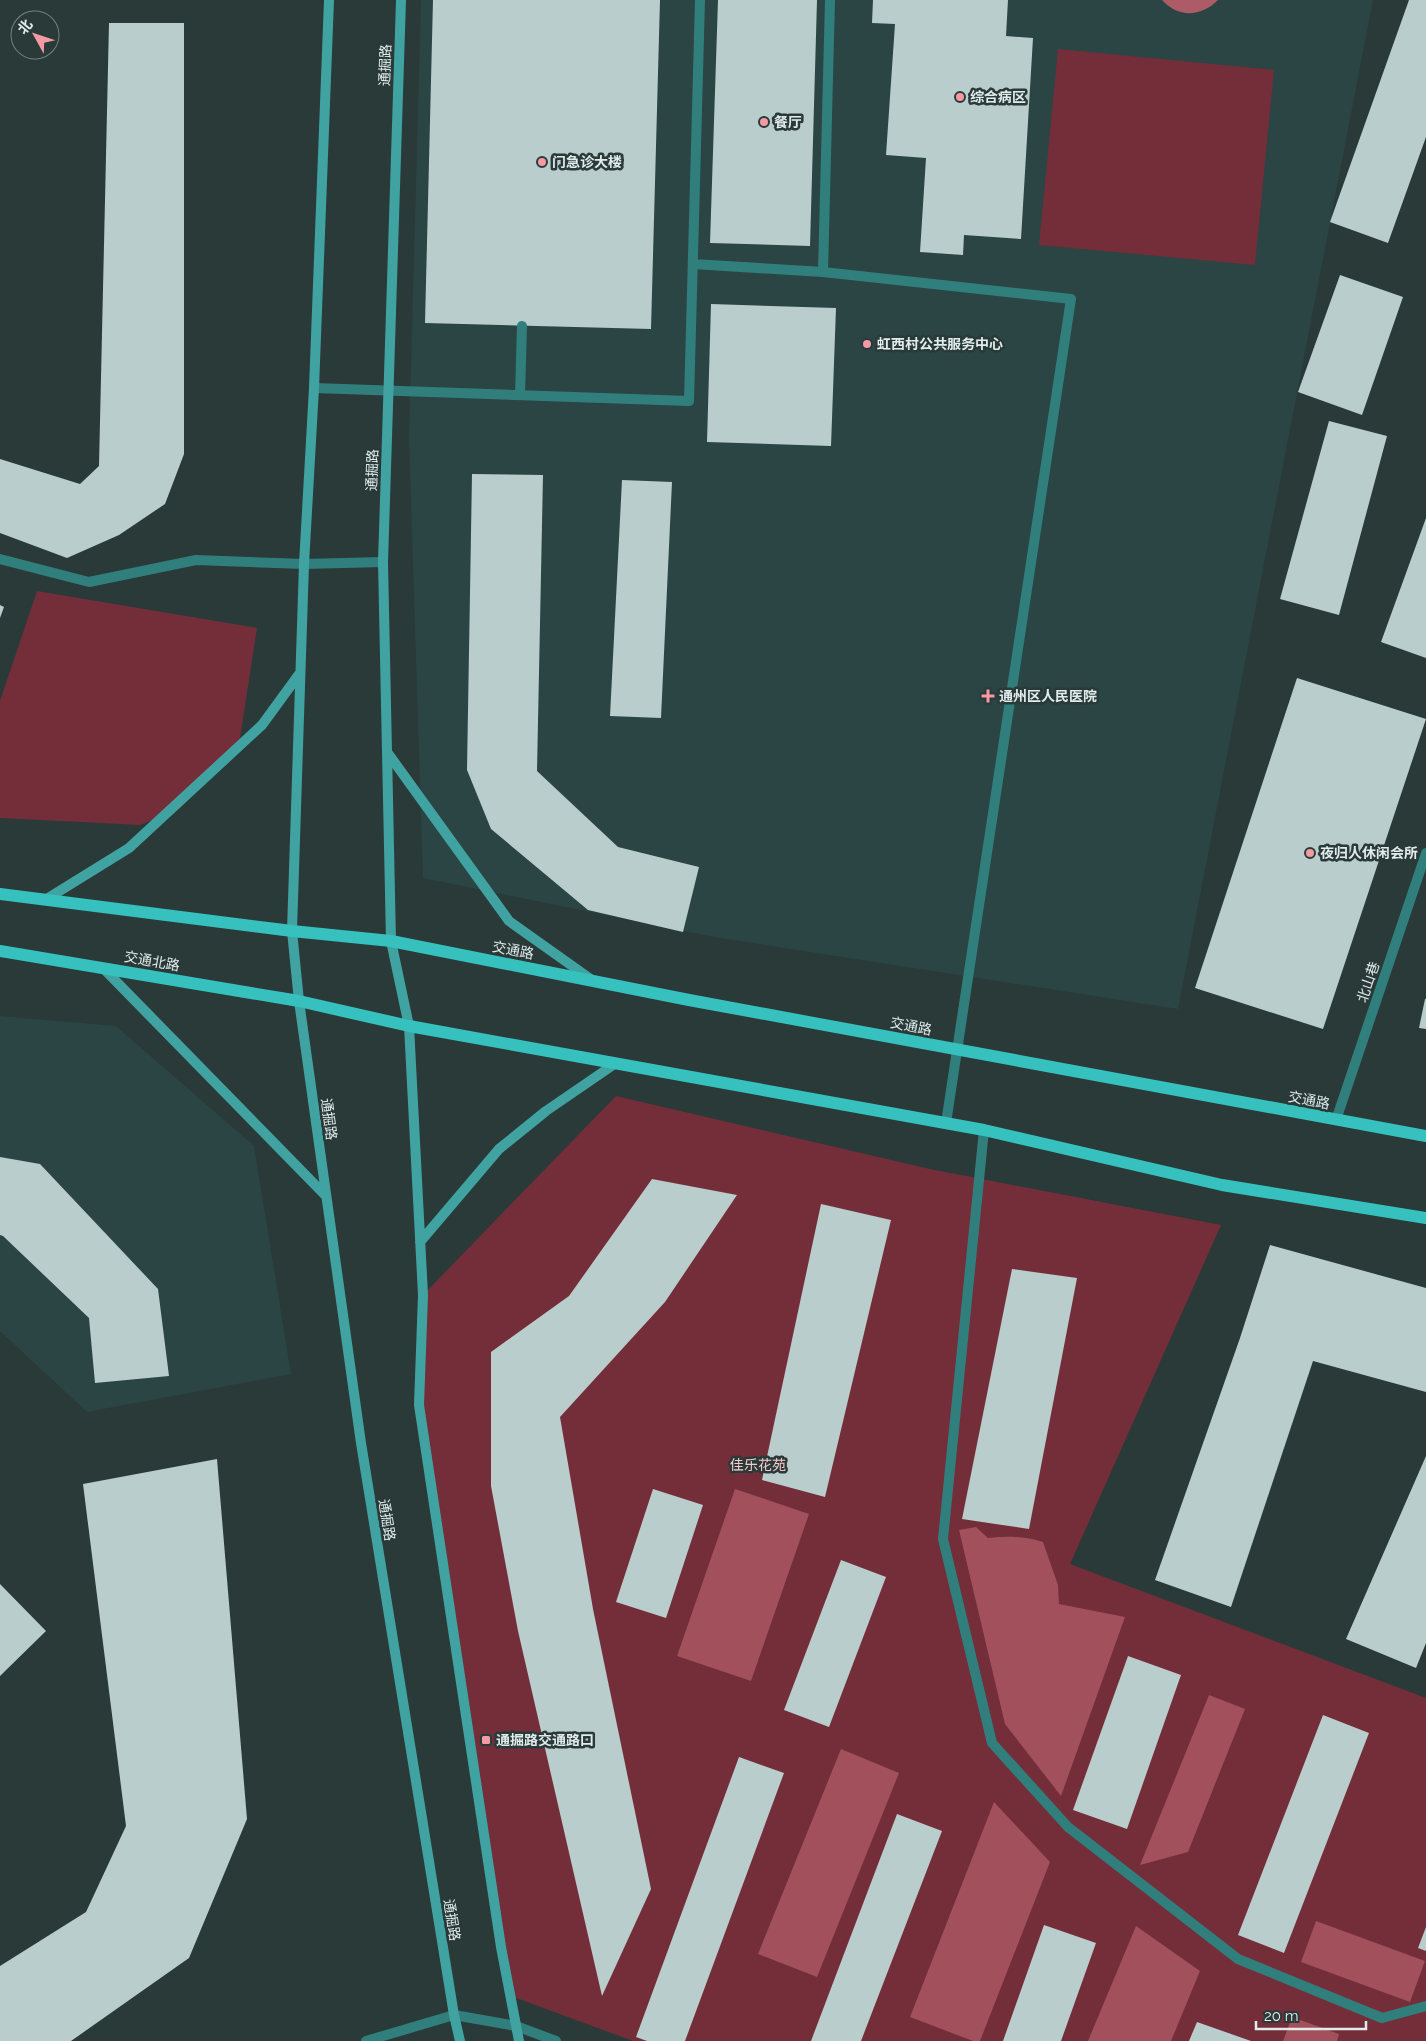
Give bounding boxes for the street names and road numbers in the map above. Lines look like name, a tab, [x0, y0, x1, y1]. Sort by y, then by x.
street label: 通掘路	[376, 44, 394, 86]
street label: 通掘路	[363, 449, 381, 491]
street label: 交通路	[491, 938, 535, 962]
street label: 交通北路	[123, 948, 181, 974]
street label: 北山巷	[1354, 960, 1382, 1004]
street label: 交通路	[889, 1014, 933, 1038]
street label: 交通路	[1287, 1088, 1331, 1112]
street label: 通掘路	[318, 1097, 340, 1141]
street label: 通掘路	[376, 1498, 398, 1542]
street label: 通掘路	[441, 1898, 463, 1942]

